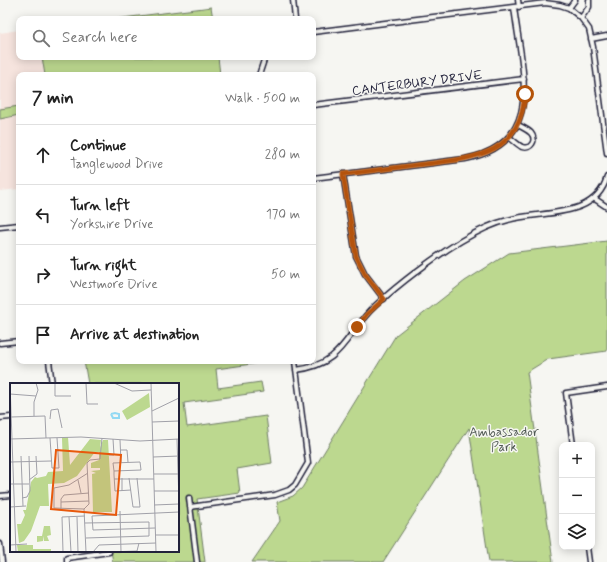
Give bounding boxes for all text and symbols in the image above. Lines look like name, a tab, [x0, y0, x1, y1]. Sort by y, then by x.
search box	[16, 16, 316, 60]
icon: search	[30, 27, 52, 49]
text: Search here	[62, 28, 138, 48]
street label: CANTERBURY DRIVE	[351, 67, 483, 100]
route start	[516, 85, 534, 103]
text: 7 min	[32, 87, 74, 109]
text: Walk · 500 m	[225, 90, 300, 107]
text: Continue	[70, 136, 126, 156]
icon: ahead	[32, 144, 54, 166]
text: 280 m	[265, 146, 300, 163]
text: Tanglewood Drive	[70, 156, 163, 173]
text: Turn left	[70, 196, 130, 216]
icon: left	[32, 204, 54, 226]
text: 170 m	[266, 206, 300, 223]
text: Yorkshire Drive	[70, 216, 153, 233]
text: Turn right	[70, 256, 137, 276]
icon: right	[32, 264, 54, 286]
text: 50 m	[271, 266, 300, 283]
text: Westmore Drive	[70, 276, 158, 293]
route end	[348, 318, 366, 336]
icon: arrive	[32, 324, 54, 346]
text: Arrive at destination	[70, 325, 199, 345]
inset map	[10, 383, 179, 552]
park label: Ambassador Park	[469, 424, 540, 456]
map controls	[559, 442, 595, 550]
button: +	[559, 442, 595, 478]
button: −	[559, 478, 595, 514]
button: layers	[559, 514, 595, 550]

